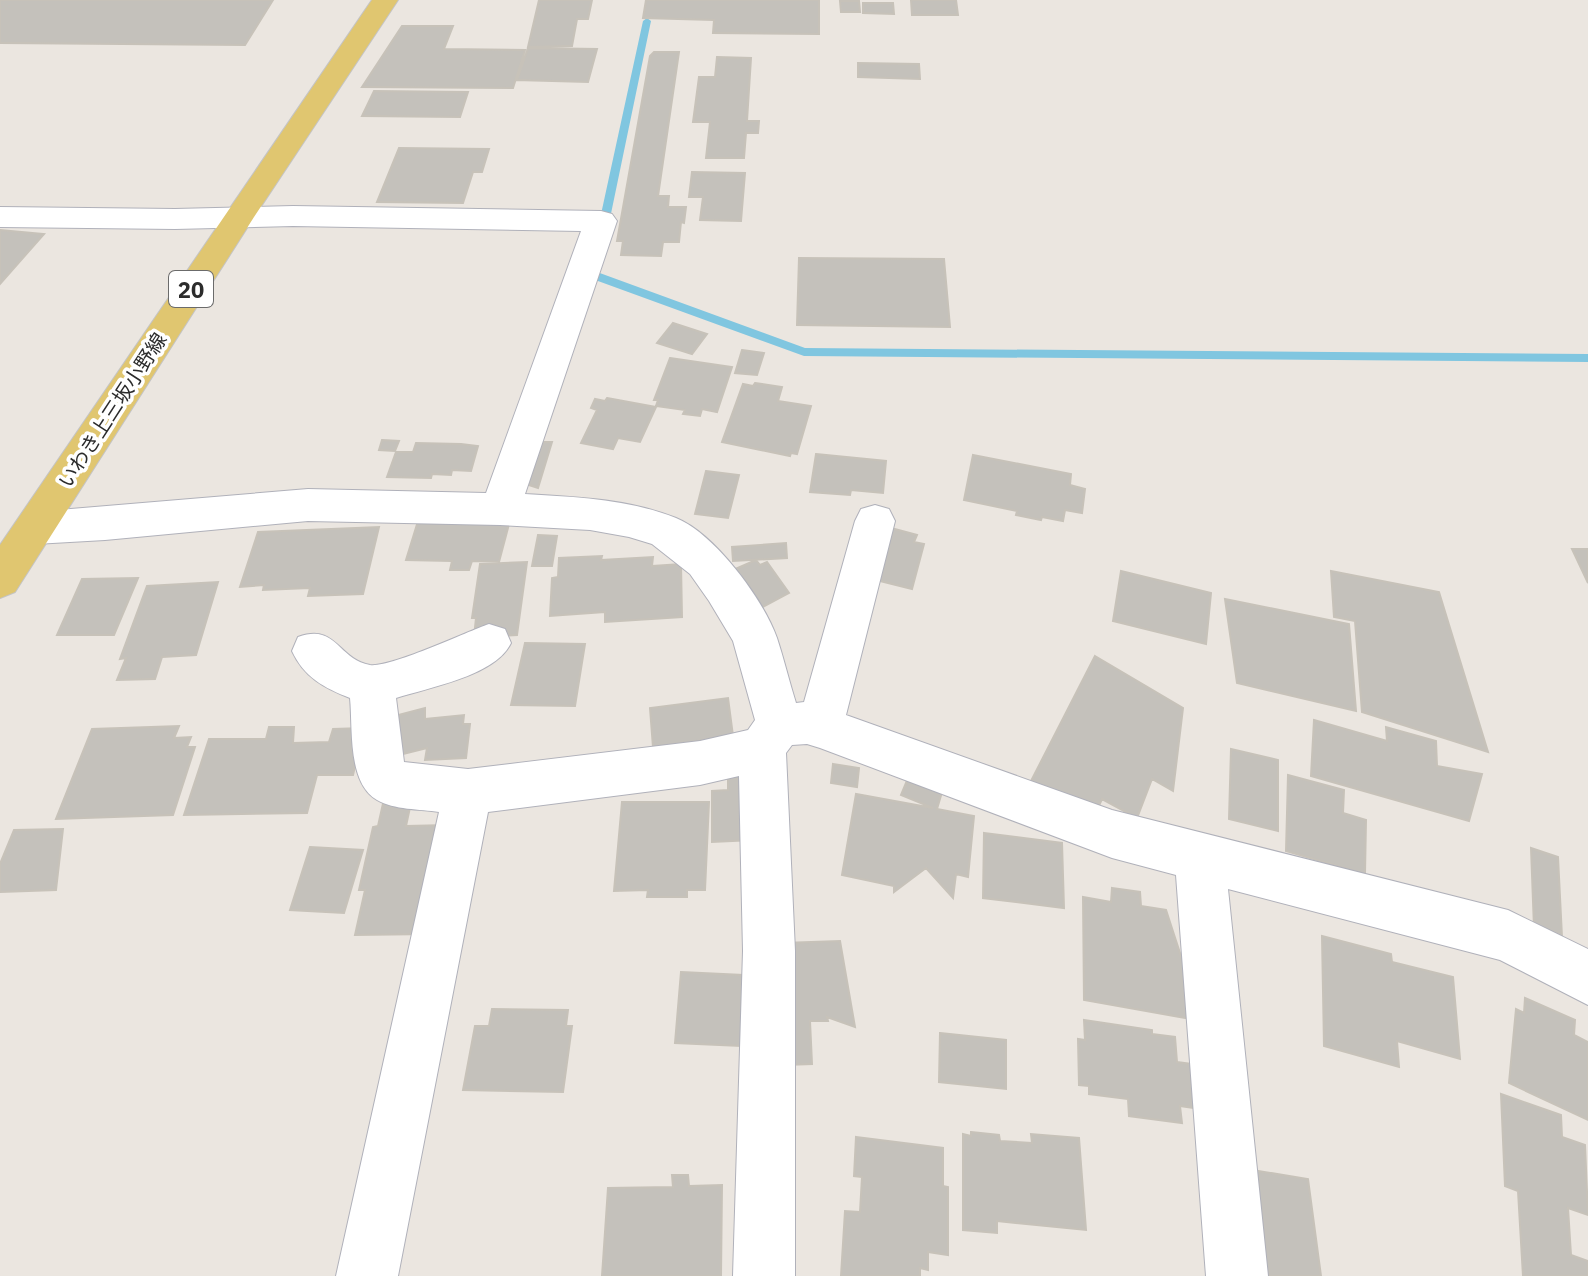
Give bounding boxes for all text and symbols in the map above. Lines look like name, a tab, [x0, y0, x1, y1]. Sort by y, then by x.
road number: 20	[169, 271, 213, 307]
street label: いわき上三坂小野線	[52, 327, 172, 493]

